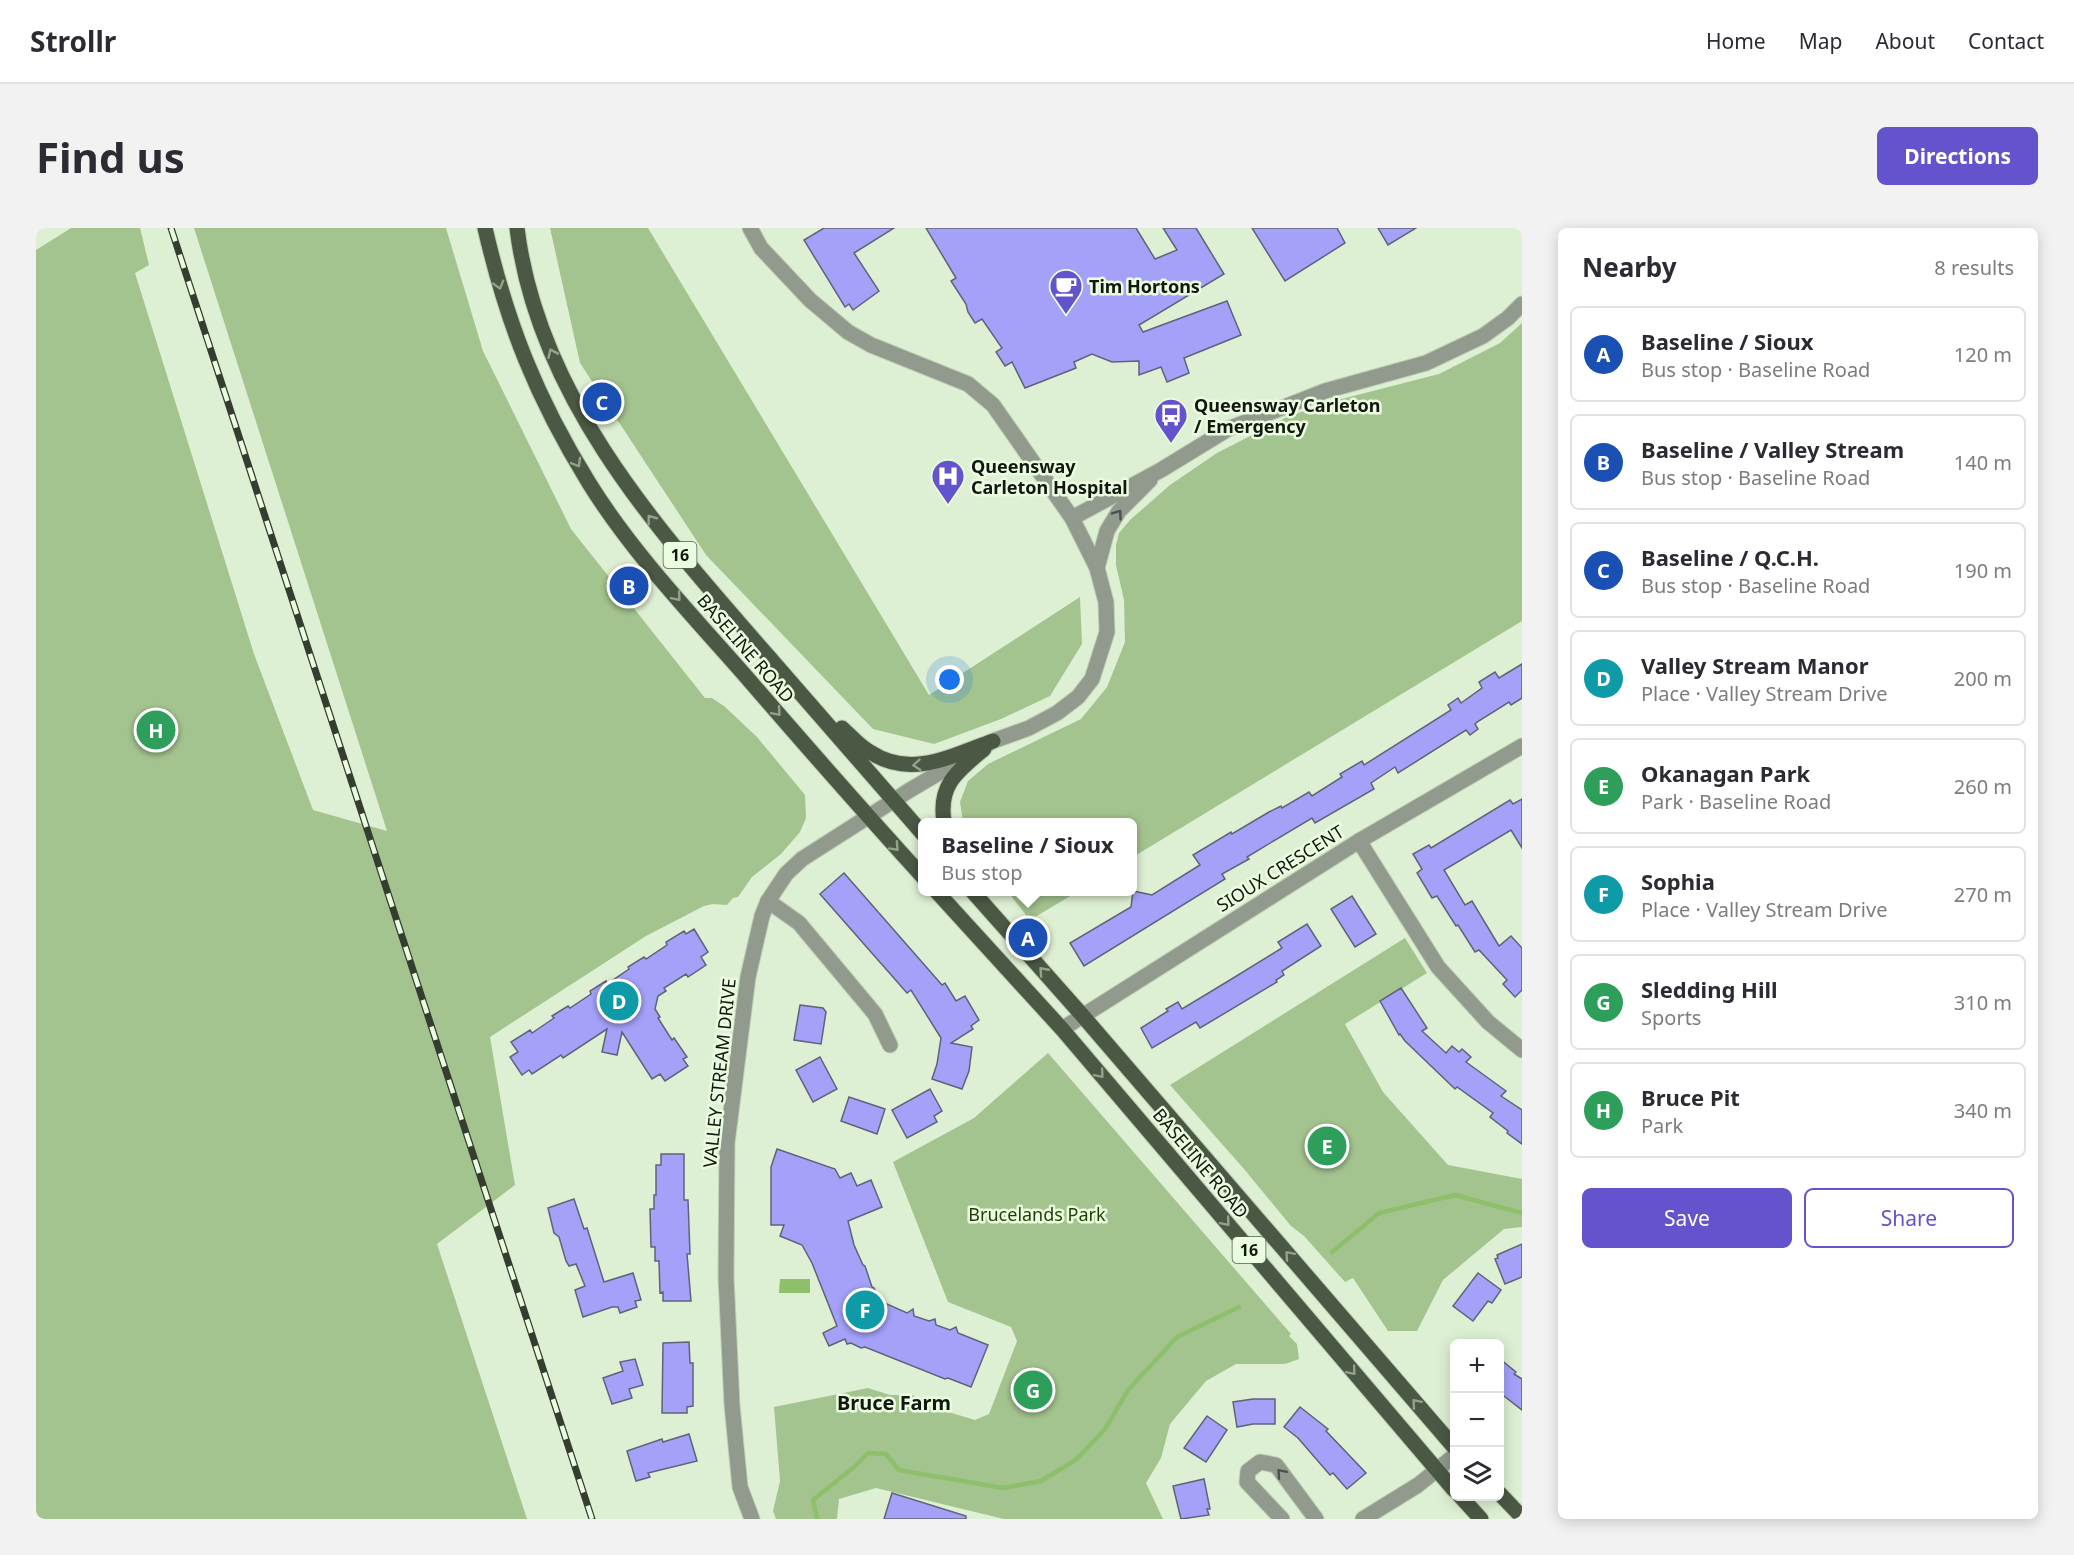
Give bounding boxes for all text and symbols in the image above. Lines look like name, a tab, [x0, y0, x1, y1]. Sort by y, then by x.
text: Strollr	[30, 22, 116, 60]
text: Home	[1706, 27, 1766, 55]
text: Map	[1799, 27, 1842, 55]
text: About	[1875, 27, 1935, 55]
text: Contact	[1968, 27, 2044, 55]
button: Directions	[1877, 127, 2038, 185]
text: Find us	[36, 128, 185, 185]
text: Nearby	[1582, 249, 1677, 285]
text: 8 results	[1934, 254, 2014, 281]
cafe icon: Tim Hortons	[1048, 268, 1084, 315]
place label: Tim Hortons	[1089, 274, 1200, 298]
one-way arrow	[492, 279, 504, 290]
text: Baseline / Sioux	[1641, 326, 1814, 356]
text: A	[1597, 341, 1610, 368]
text: 120 m	[1954, 341, 2012, 368]
one-way arrow	[547, 349, 559, 360]
text: Bus stop · Baseline Road	[1641, 356, 1870, 383]
pin: C	[582, 380, 622, 424]
place label: Queensway Carleton / Emergency	[1194, 393, 1381, 438]
bus stop icon: Queensway Carleton / Emergency	[1153, 397, 1189, 444]
text: Baseline / Valley Stream	[1641, 434, 1904, 464]
text: B	[1597, 449, 1610, 476]
text: 140 m	[1954, 449, 2012, 476]
place label: Queensway Carleton Hospital	[971, 454, 1128, 499]
one-way arrow	[570, 457, 582, 467]
hospital icon: Queensway Carleton Hospital	[930, 458, 966, 505]
text: Bus stop · Baseline Road	[1641, 464, 1870, 491]
one-way arrow	[1111, 510, 1122, 521]
one-way arrow	[647, 514, 658, 525]
road number: 16	[664, 542, 696, 568]
text: Baseline / Q.C.H.	[1641, 542, 1819, 572]
text: C	[1597, 557, 1610, 584]
text: 190 m	[1954, 557, 2012, 584]
pin: B	[610, 564, 648, 608]
text: Bus stop · Baseline Road	[1641, 572, 1870, 599]
street label: BASELINE ROAD	[692, 589, 800, 707]
one-way arrow	[669, 590, 680, 601]
text: Valley Stream Manor	[1641, 650, 1868, 680]
your location	[935, 665, 964, 694]
text: D	[1596, 665, 1611, 692]
text: 200 m	[1954, 665, 2012, 692]
text: Place · Valley Stream Drive	[1641, 680, 1887, 707]
one-way arrow	[770, 705, 781, 716]
pin: H	[136, 708, 176, 752]
one-way arrow	[913, 758, 922, 771]
text: Okanagan Park	[1641, 758, 1810, 788]
text: E	[1598, 773, 1609, 800]
text: 260 m	[1954, 773, 2012, 800]
text: Park · Baseline Road	[1641, 788, 1831, 815]
popup	[918, 818, 1137, 896]
street label: SIOUX CRESCENT	[1212, 819, 1348, 917]
text: Baseline / Sioux	[941, 829, 1114, 859]
one-way arrow	[888, 840, 899, 850]
text: Bus stop	[941, 859, 1023, 886]
text: Sophia	[1641, 866, 1715, 896]
text: F	[1598, 881, 1609, 908]
text: 270 m	[1954, 881, 2012, 908]
text: Place · Valley Stream Drive	[1641, 896, 1887, 923]
pin: A	[1008, 916, 1048, 960]
one-way arrow	[1039, 967, 1050, 978]
text: Sledding Hill	[1641, 974, 1778, 1004]
street label: VALLEY STREAM DRIVE	[697, 977, 741, 1169]
pin: D	[600, 978, 638, 1024]
text: G	[1596, 989, 1611, 1016]
text: 310 m	[1954, 989, 2012, 1016]
text: Sports	[1641, 1004, 1701, 1031]
one-way arrow	[1093, 1067, 1104, 1078]
text: Bruce Pit	[1641, 1082, 1740, 1112]
text: H	[1596, 1097, 1611, 1124]
text: 340 m	[1954, 1097, 2012, 1124]
street label: BASELINE ROAD	[1148, 1103, 1254, 1223]
text: Park	[1641, 1112, 1683, 1139]
pin: E	[1308, 1124, 1346, 1168]
button: Save	[1582, 1188, 1792, 1248]
button: Share	[1804, 1188, 2014, 1248]
park label: Brucelands Park	[968, 1202, 1106, 1226]
one-way arrow	[1219, 1216, 1230, 1227]
road number: 16	[1232, 1237, 1266, 1263]
one-way arrow	[1285, 1251, 1296, 1262]
pin: F	[846, 1288, 884, 1332]
map controls	[1450, 1339, 1504, 1501]
button: +	[1450, 1339, 1504, 1393]
one-way arrow	[1345, 1364, 1356, 1375]
pin: G	[1014, 1368, 1052, 1412]
district label: Bruce Farm	[837, 1389, 951, 1416]
button: −	[1450, 1393, 1504, 1447]
one-way arrow	[1412, 1399, 1423, 1409]
button: layers	[1450, 1447, 1504, 1501]
one-way arrow	[1277, 1469, 1288, 1479]

